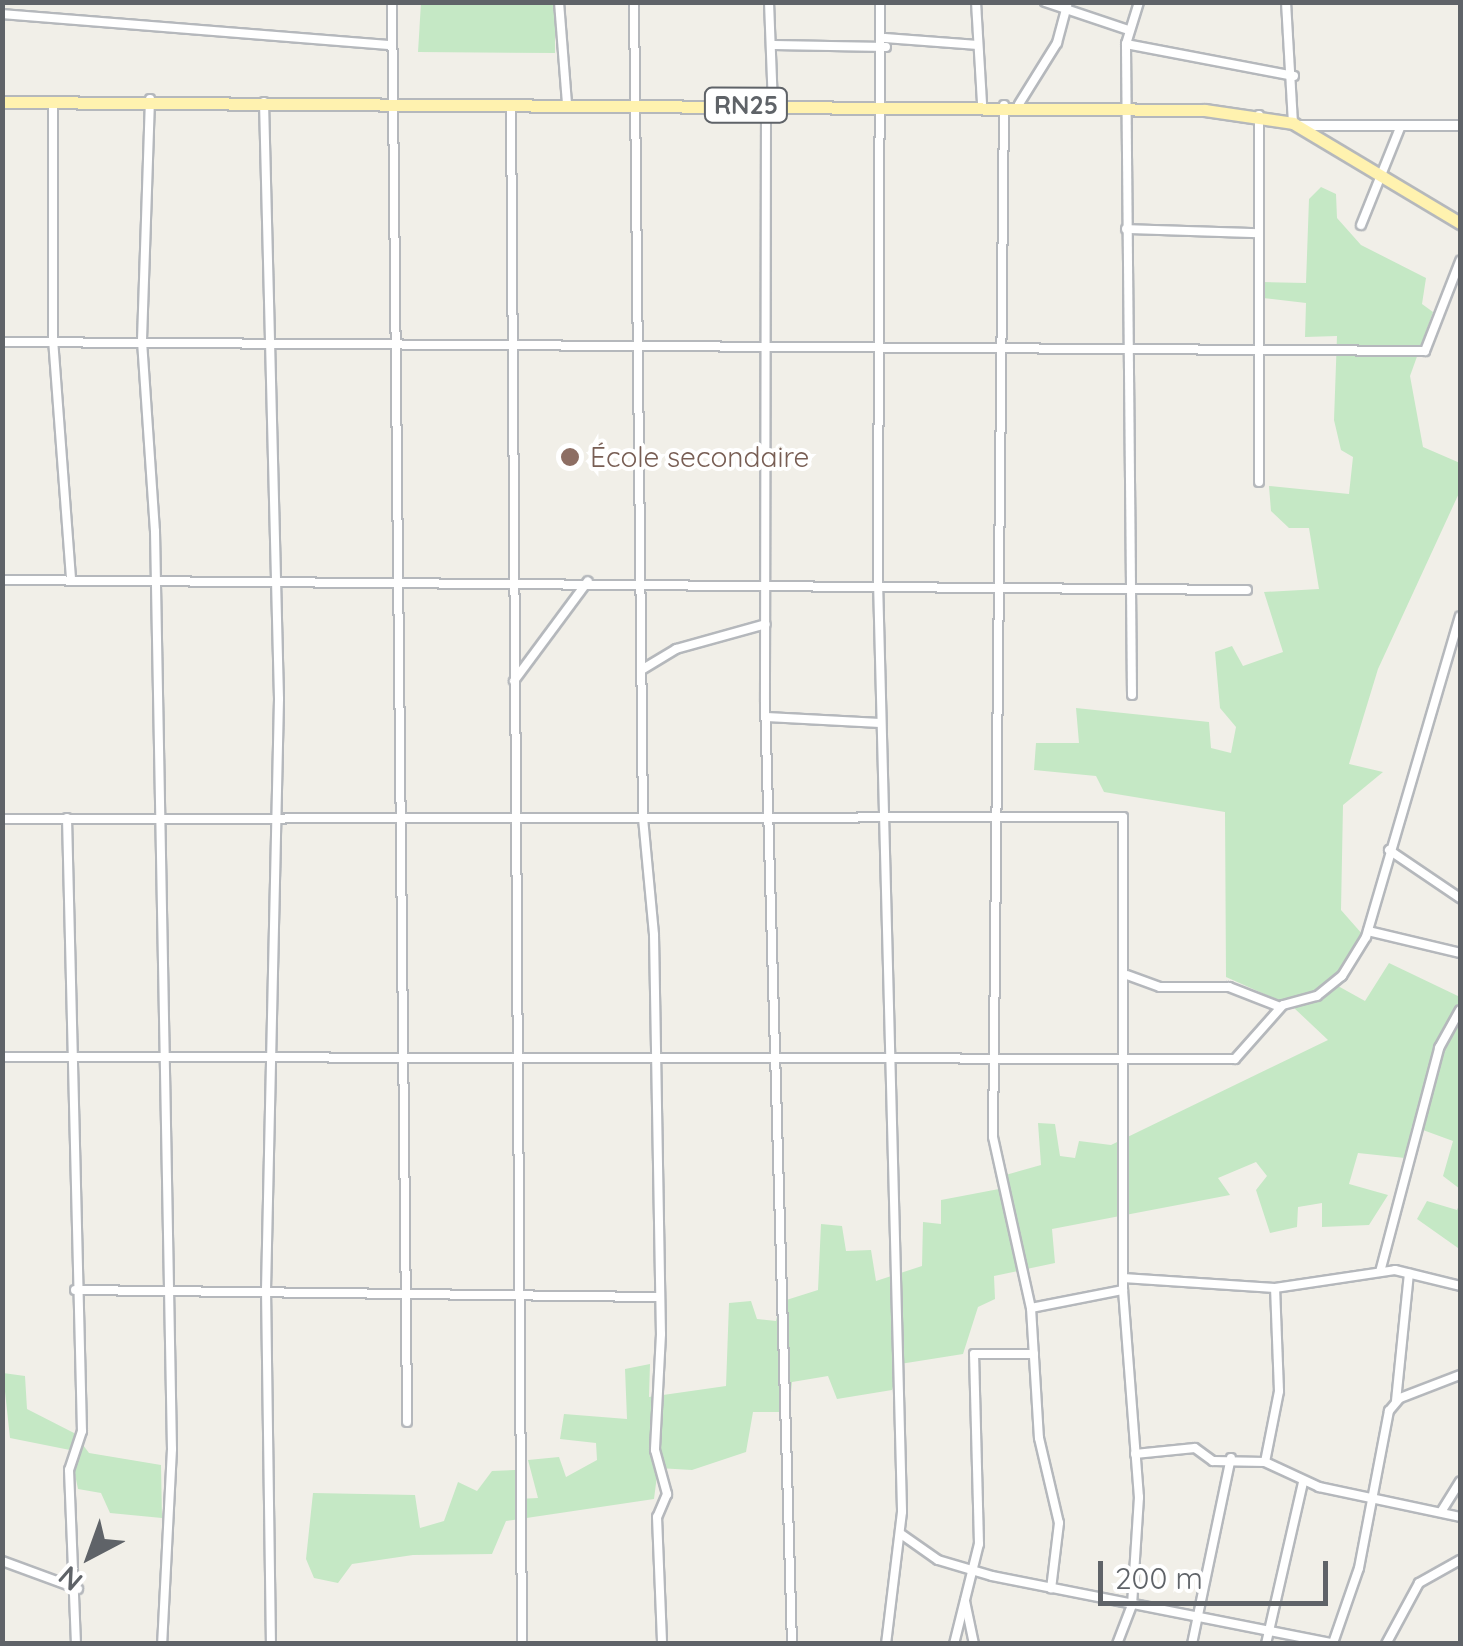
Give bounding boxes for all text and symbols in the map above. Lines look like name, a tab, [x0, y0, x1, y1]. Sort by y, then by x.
road number: RN25	[704, 85, 788, 125]
place label: École secondaire	[590, 440, 809, 474]
marker: École secondaire	[559, 446, 581, 468]
north arrow	[40, 1506, 140, 1606]
scale bar	[1103, 1541, 1333, 1603]
text: N	[51, 1559, 89, 1599]
text: 200 m	[1115, 1559, 1203, 1597]

